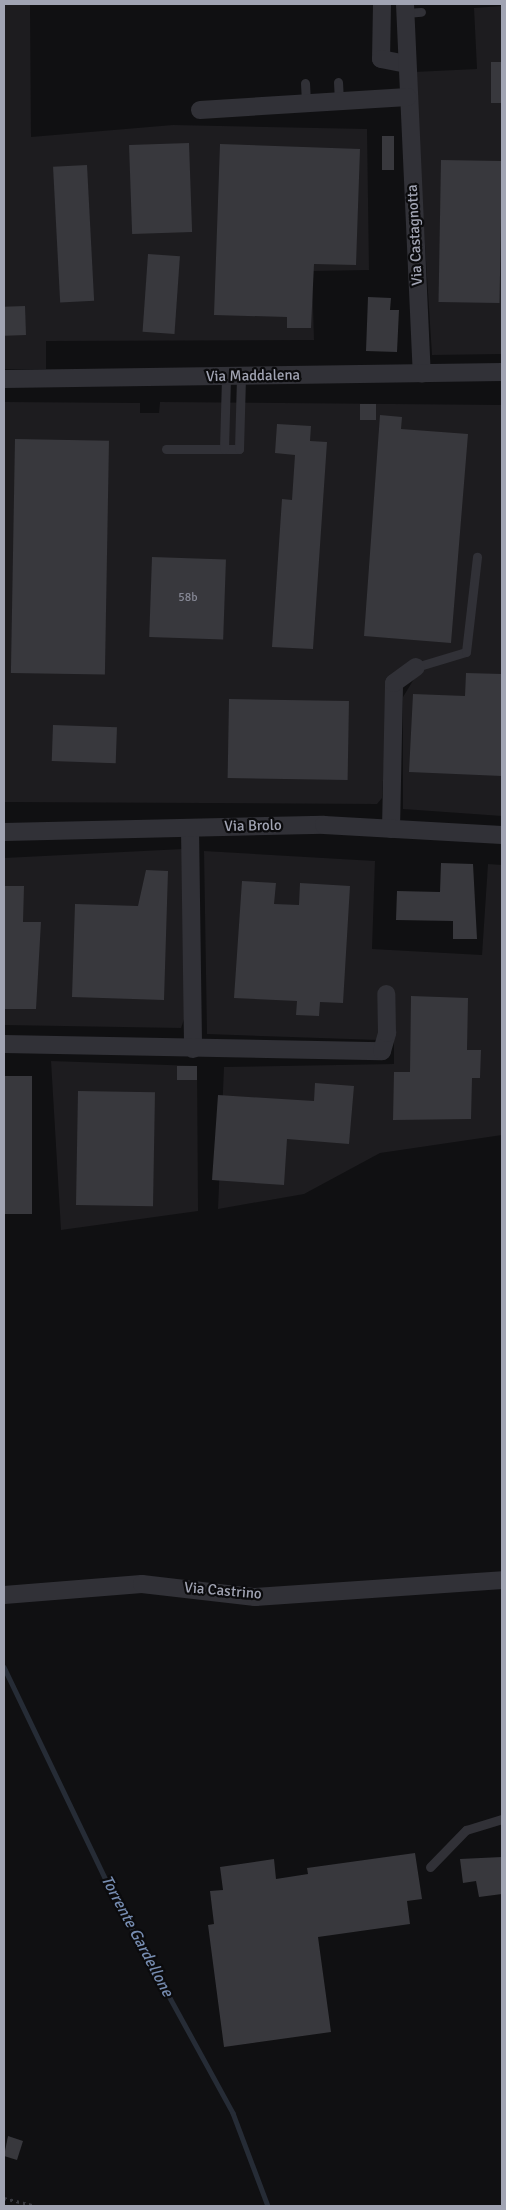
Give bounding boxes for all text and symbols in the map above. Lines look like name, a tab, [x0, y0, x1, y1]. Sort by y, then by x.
street label: Via Castagnotta	[403, 184, 427, 286]
street label: Via Maddalena	[206, 366, 300, 386]
house number: 58b	[178, 591, 198, 605]
street label: Via Brolo	[224, 816, 282, 836]
street label: Via Castrino	[183, 1579, 263, 1603]
water label: Torrente Gardellone	[97, 1872, 177, 2000]

